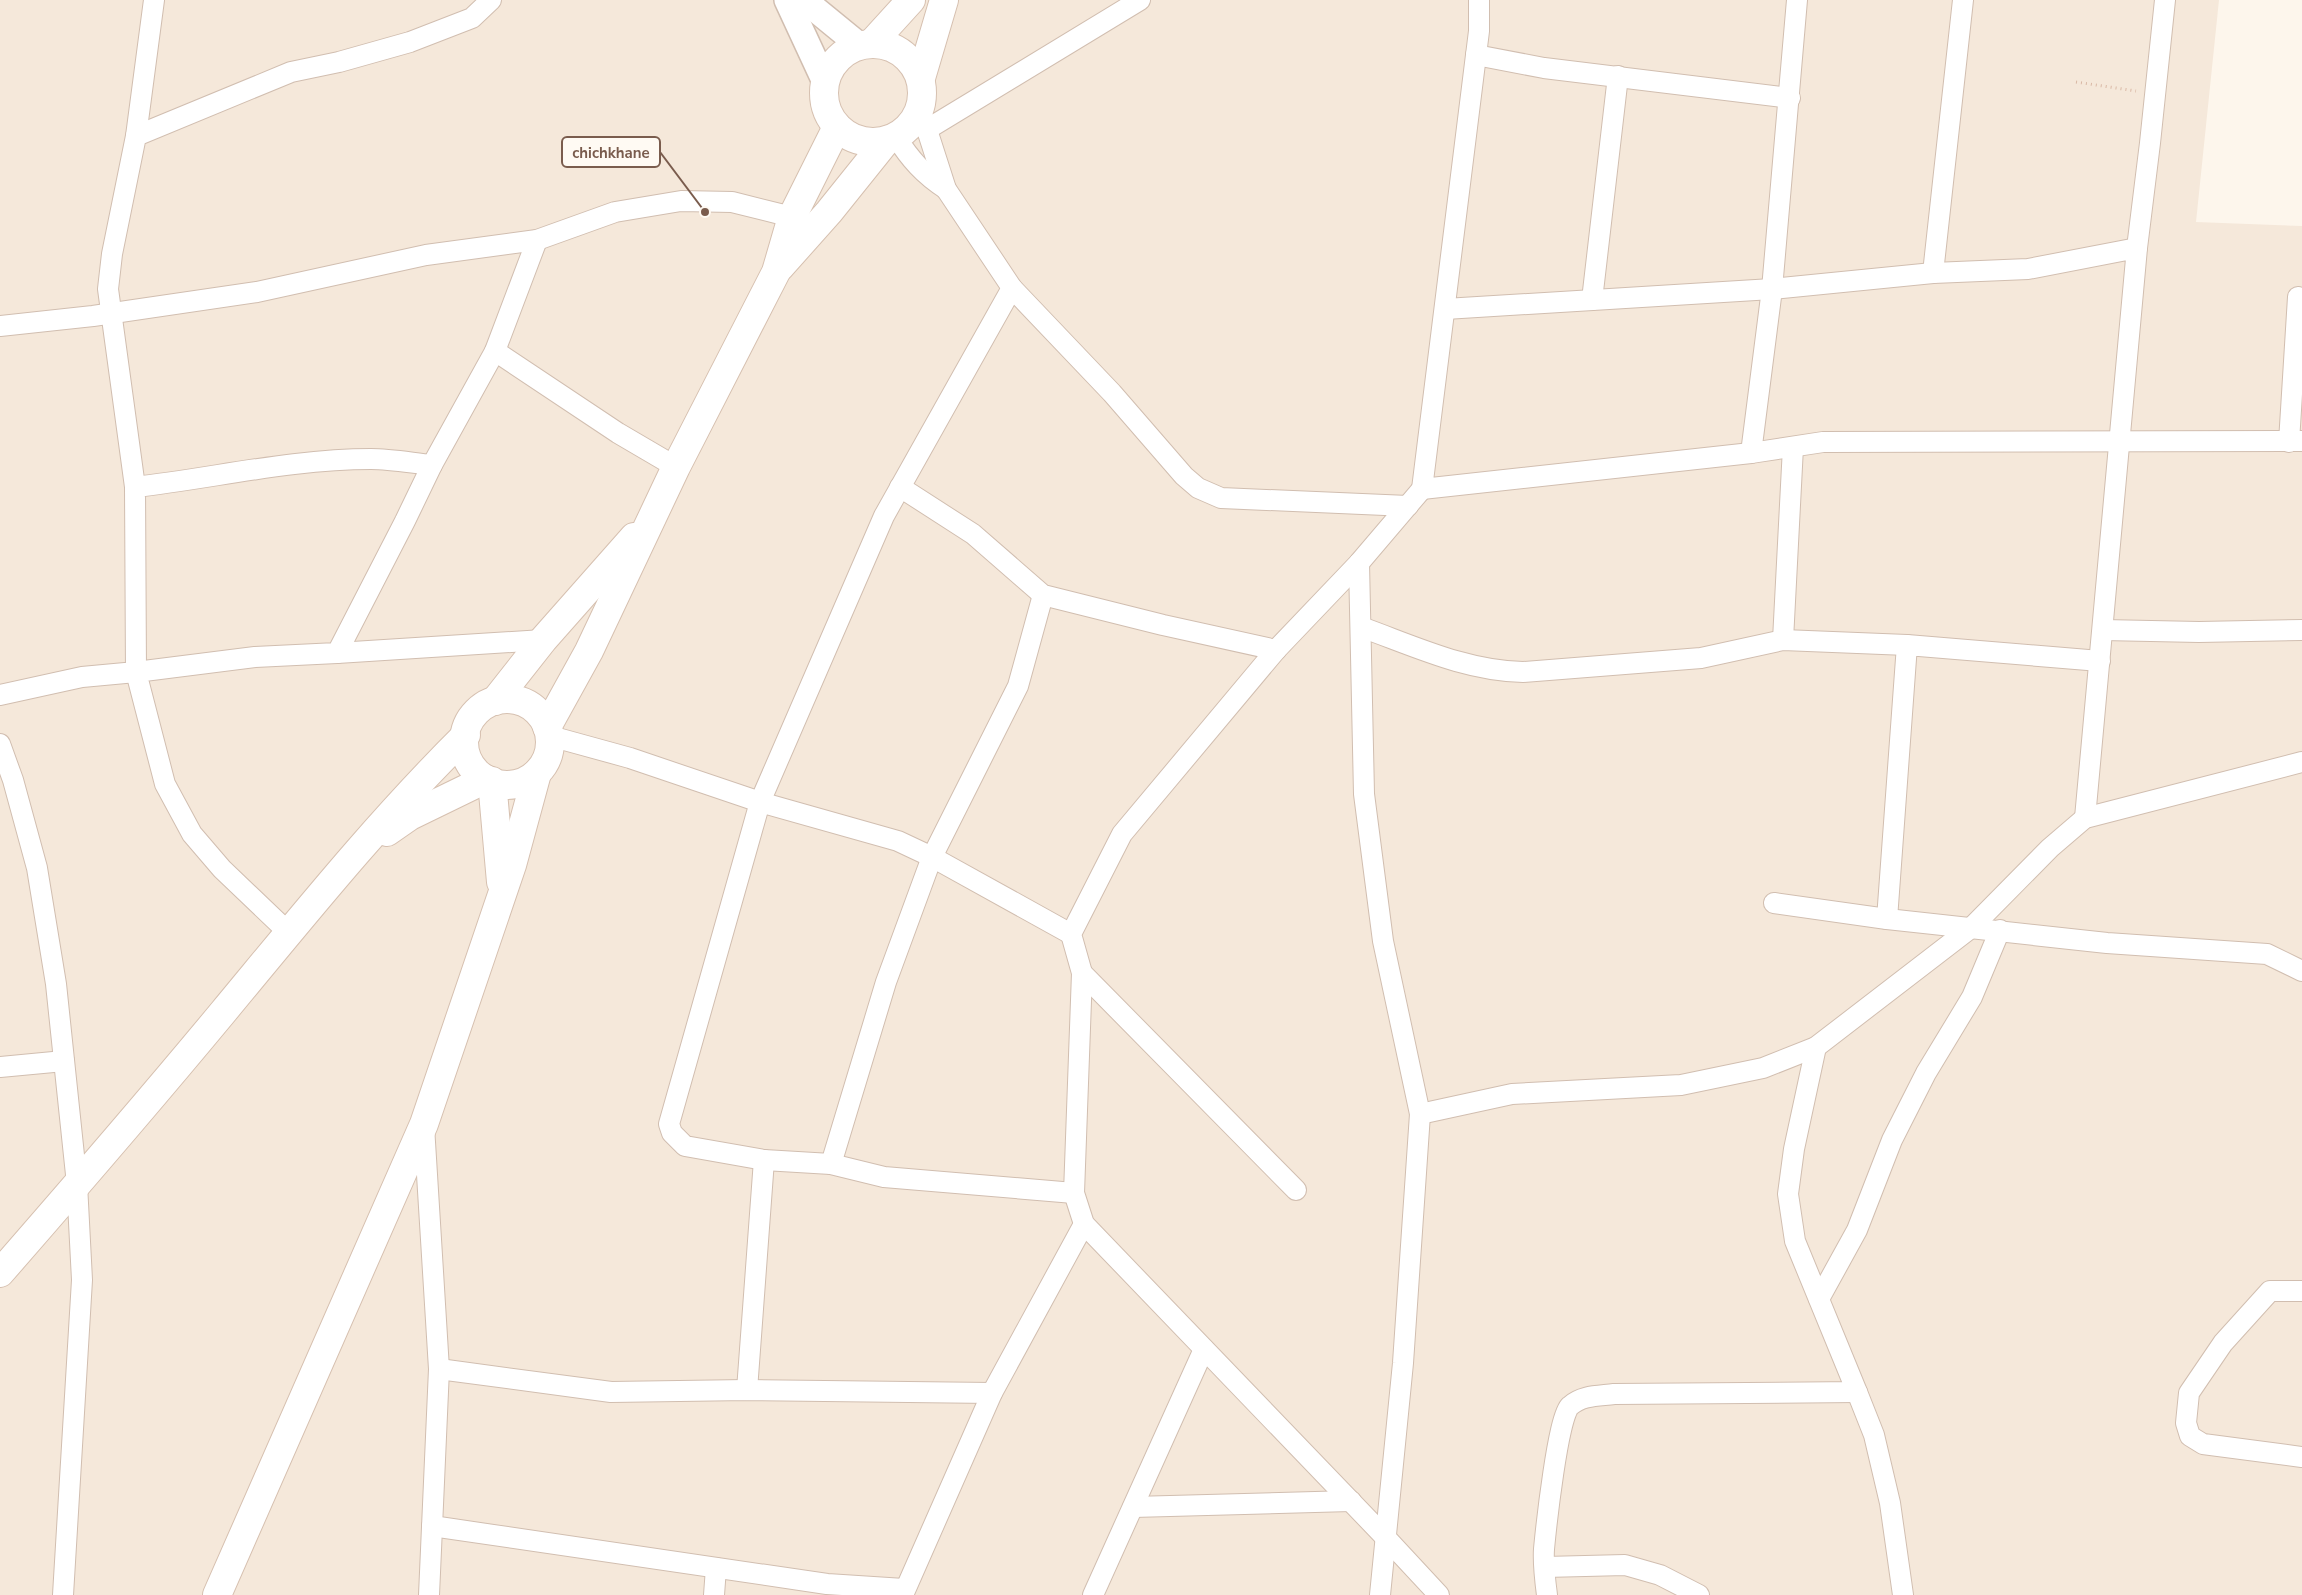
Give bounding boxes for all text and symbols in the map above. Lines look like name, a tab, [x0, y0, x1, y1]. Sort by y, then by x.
callout: chichkhane	[562, 137, 660, 167]
text: chichkhane	[572, 143, 650, 163]

